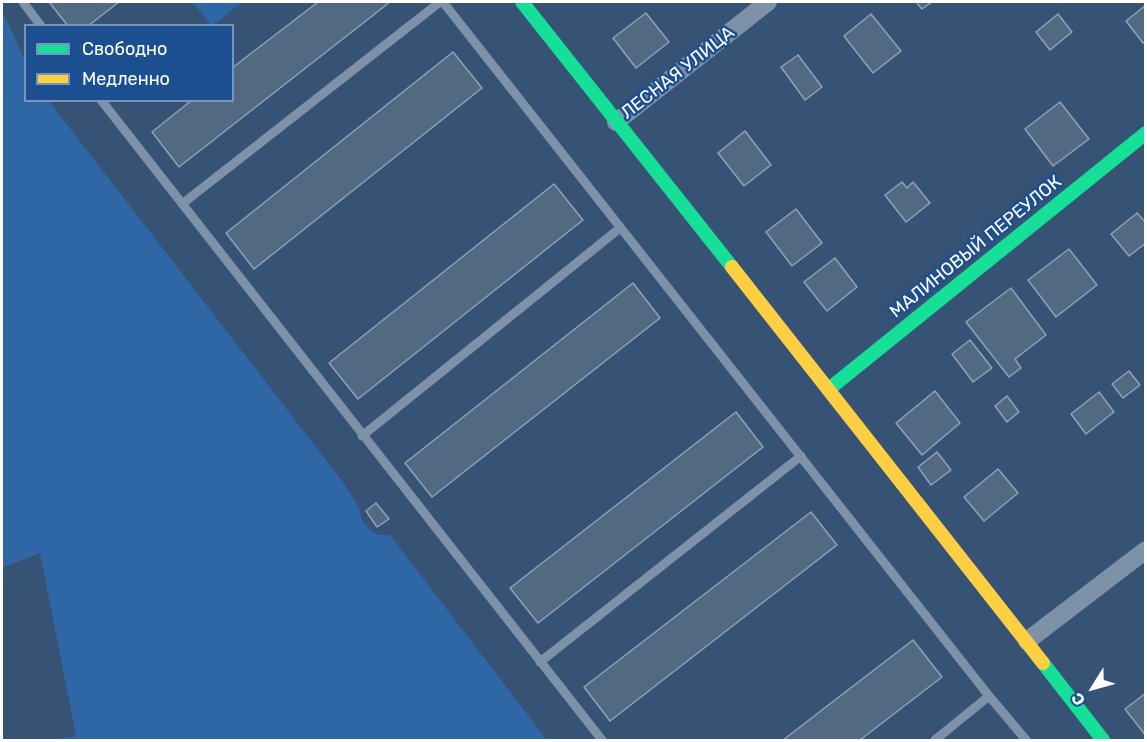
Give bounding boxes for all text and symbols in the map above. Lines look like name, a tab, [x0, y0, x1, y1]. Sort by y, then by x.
street label: ЛЕСНАЯ УЛИЦА	[617, 22, 739, 124]
legend	[24, 24, 234, 102]
text: Свободно	[82, 38, 167, 60]
text: Медленно	[82, 68, 170, 90]
street label: МАЛИНОВЫЙ ПЕРЕУЛОК	[886, 171, 1066, 323]
north arrow	[1063, 658, 1123, 718]
text: С	[1067, 689, 1089, 709]

